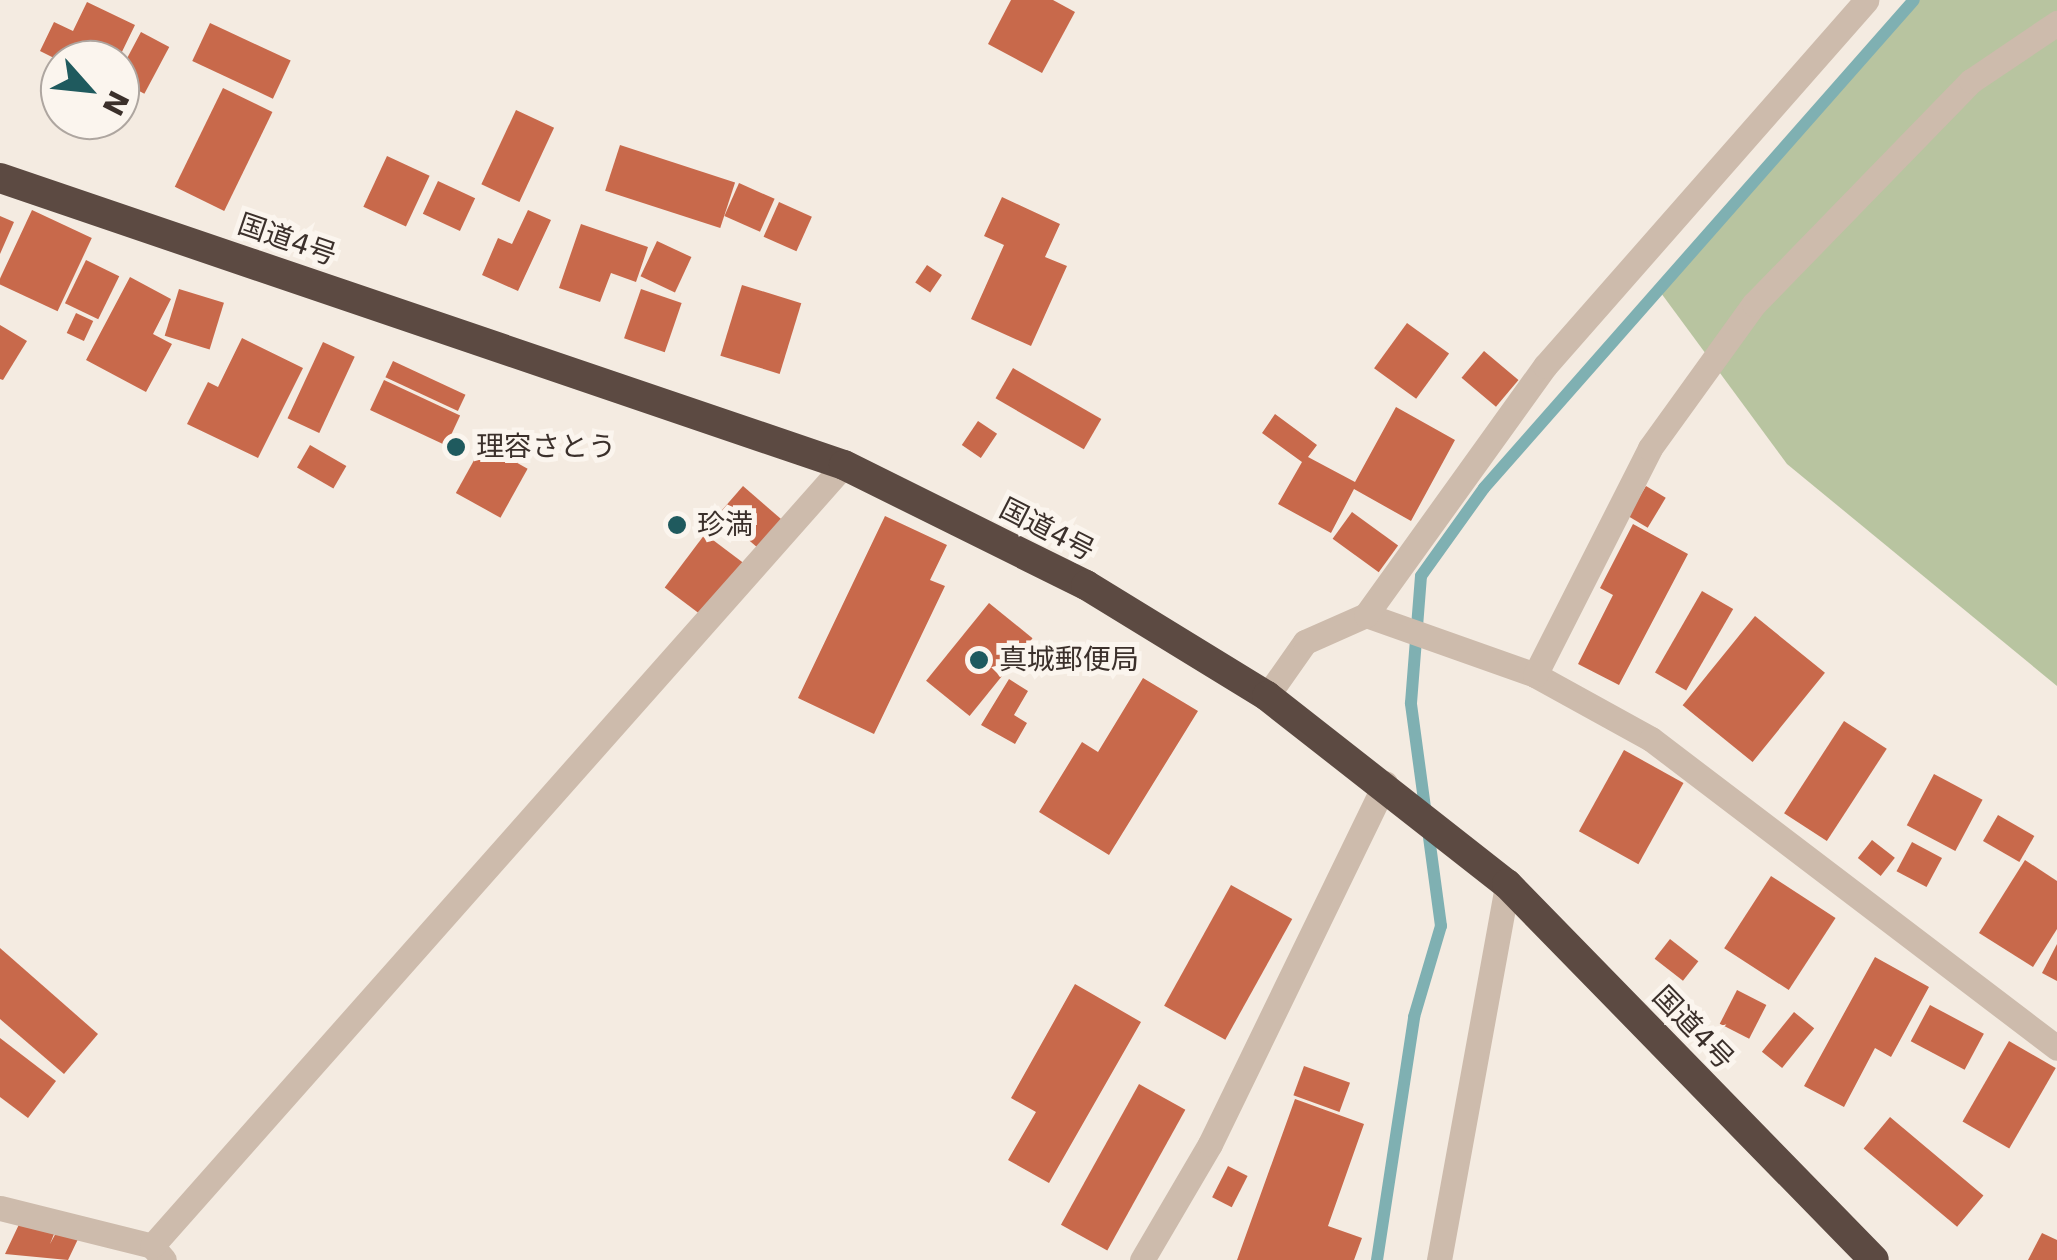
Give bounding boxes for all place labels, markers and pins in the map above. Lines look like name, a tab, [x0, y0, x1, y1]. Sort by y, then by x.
place label: 理容さとう	[476, 430, 616, 464]
marker: 理容さとう	[445, 436, 467, 458]
place label: 珍満	[697, 508, 753, 542]
marker: 珍満	[666, 514, 688, 536]
place label: 真城郵便局	[999, 643, 1139, 677]
marker: 真城郵便局	[968, 649, 990, 671]

